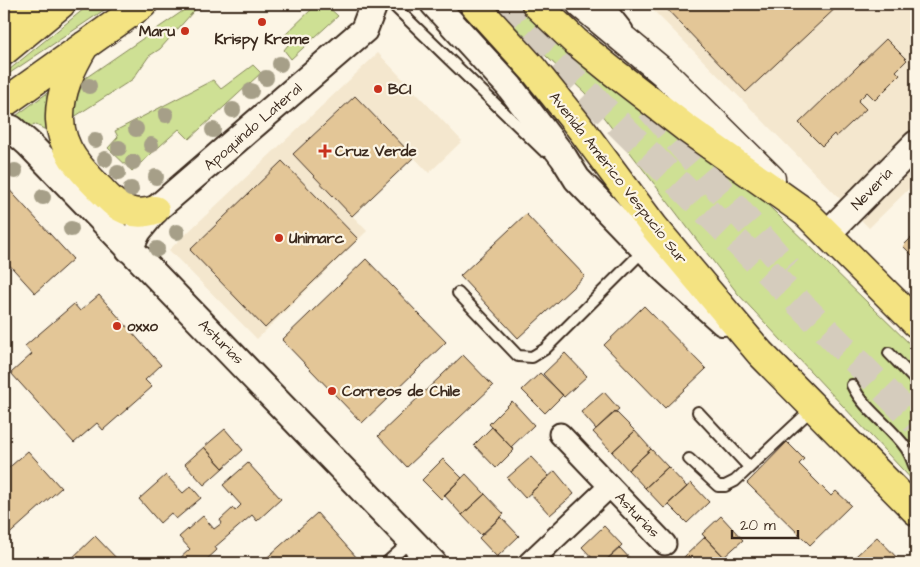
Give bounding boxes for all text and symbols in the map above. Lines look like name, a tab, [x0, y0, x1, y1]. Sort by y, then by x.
marker: Krispy Kreme	[256, 16, 268, 28]
place label: Maru	[139, 21, 175, 42]
marker: Maru	[179, 25, 191, 37]
place label: Krispy Kreme	[214, 29, 310, 51]
street label: Apoquindo Lateral	[199, 78, 307, 176]
place label: BCI	[388, 79, 412, 100]
marker: BCI	[372, 83, 384, 95]
street label: Avenida Américo Vespucio Sur	[544, 88, 692, 268]
place label: Cruz Verde	[335, 141, 417, 162]
marker: Cruz Verde	[319, 145, 331, 157]
street label: Nevería	[847, 163, 898, 215]
place label: Unimarc	[289, 228, 345, 249]
marker: Unimarc	[273, 232, 285, 244]
street label: Asturias	[194, 315, 249, 370]
place label: oxxo	[127, 316, 159, 337]
marker: oxxo	[111, 320, 123, 332]
place label: Correos de Chile	[342, 381, 460, 402]
marker: Correos de Chile	[326, 385, 338, 397]
street label: Asturias	[610, 487, 665, 543]
scale bar	[732, 507, 799, 539]
text: 20 m	[740, 515, 776, 536]

